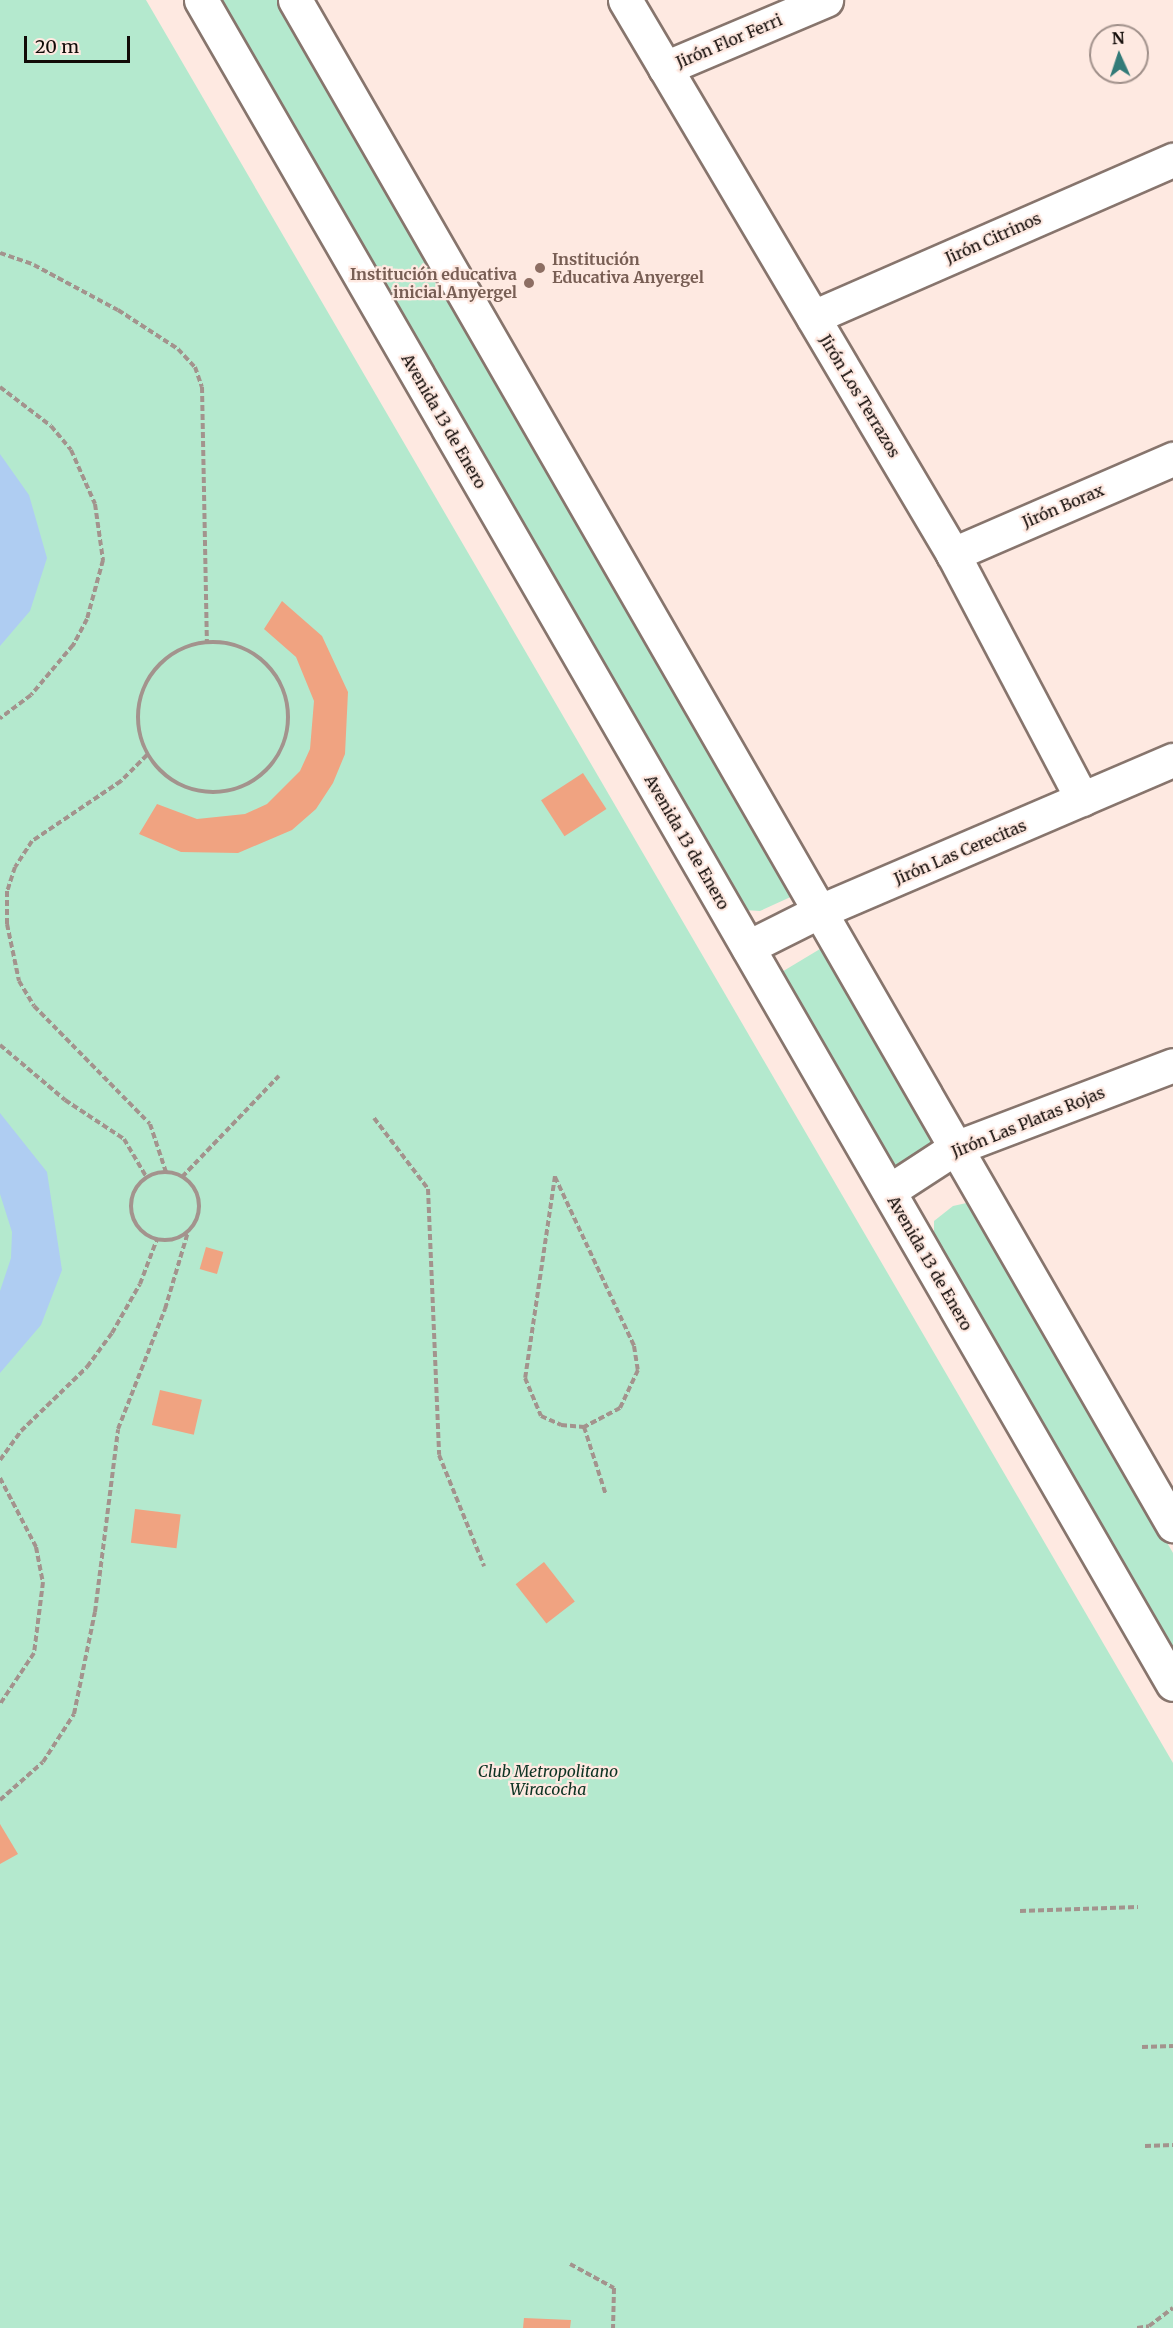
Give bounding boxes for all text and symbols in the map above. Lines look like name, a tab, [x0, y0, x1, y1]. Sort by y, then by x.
street label: Jirón Flor Ferri	[673, 10, 785, 72]
scale bar	[27, 24, 134, 62]
north arrow	[1089, 24, 1149, 84]
text: N	[1111, 28, 1125, 48]
text: 20 m	[35, 35, 79, 58]
street label: Jirón Citrinos	[942, 208, 1044, 268]
place label: Institución Educativa Anyergel	[552, 249, 704, 287]
marker: Institución Educativa Anyergel	[533, 261, 547, 275]
place label: Institución educativa inicial Anyergel	[350, 264, 517, 302]
marker: Institución educativa inicial Anyergel	[522, 276, 536, 290]
street label: Jirón Los Terrazos	[816, 331, 904, 461]
street label: Avenida 13 de Enero	[398, 350, 490, 492]
street label: Jirón Borax	[1019, 480, 1107, 532]
street label: Avenida 13 de Enero	[641, 771, 733, 913]
street label: Jirón Las Cerecitas	[891, 815, 1029, 889]
street label: Jirón Las Platas Rojas	[949, 1082, 1107, 1162]
street label: Avenida 13 de Enero	[884, 1192, 976, 1334]
park label: Club Metropolitano Wiracocha	[478, 1761, 618, 1799]

